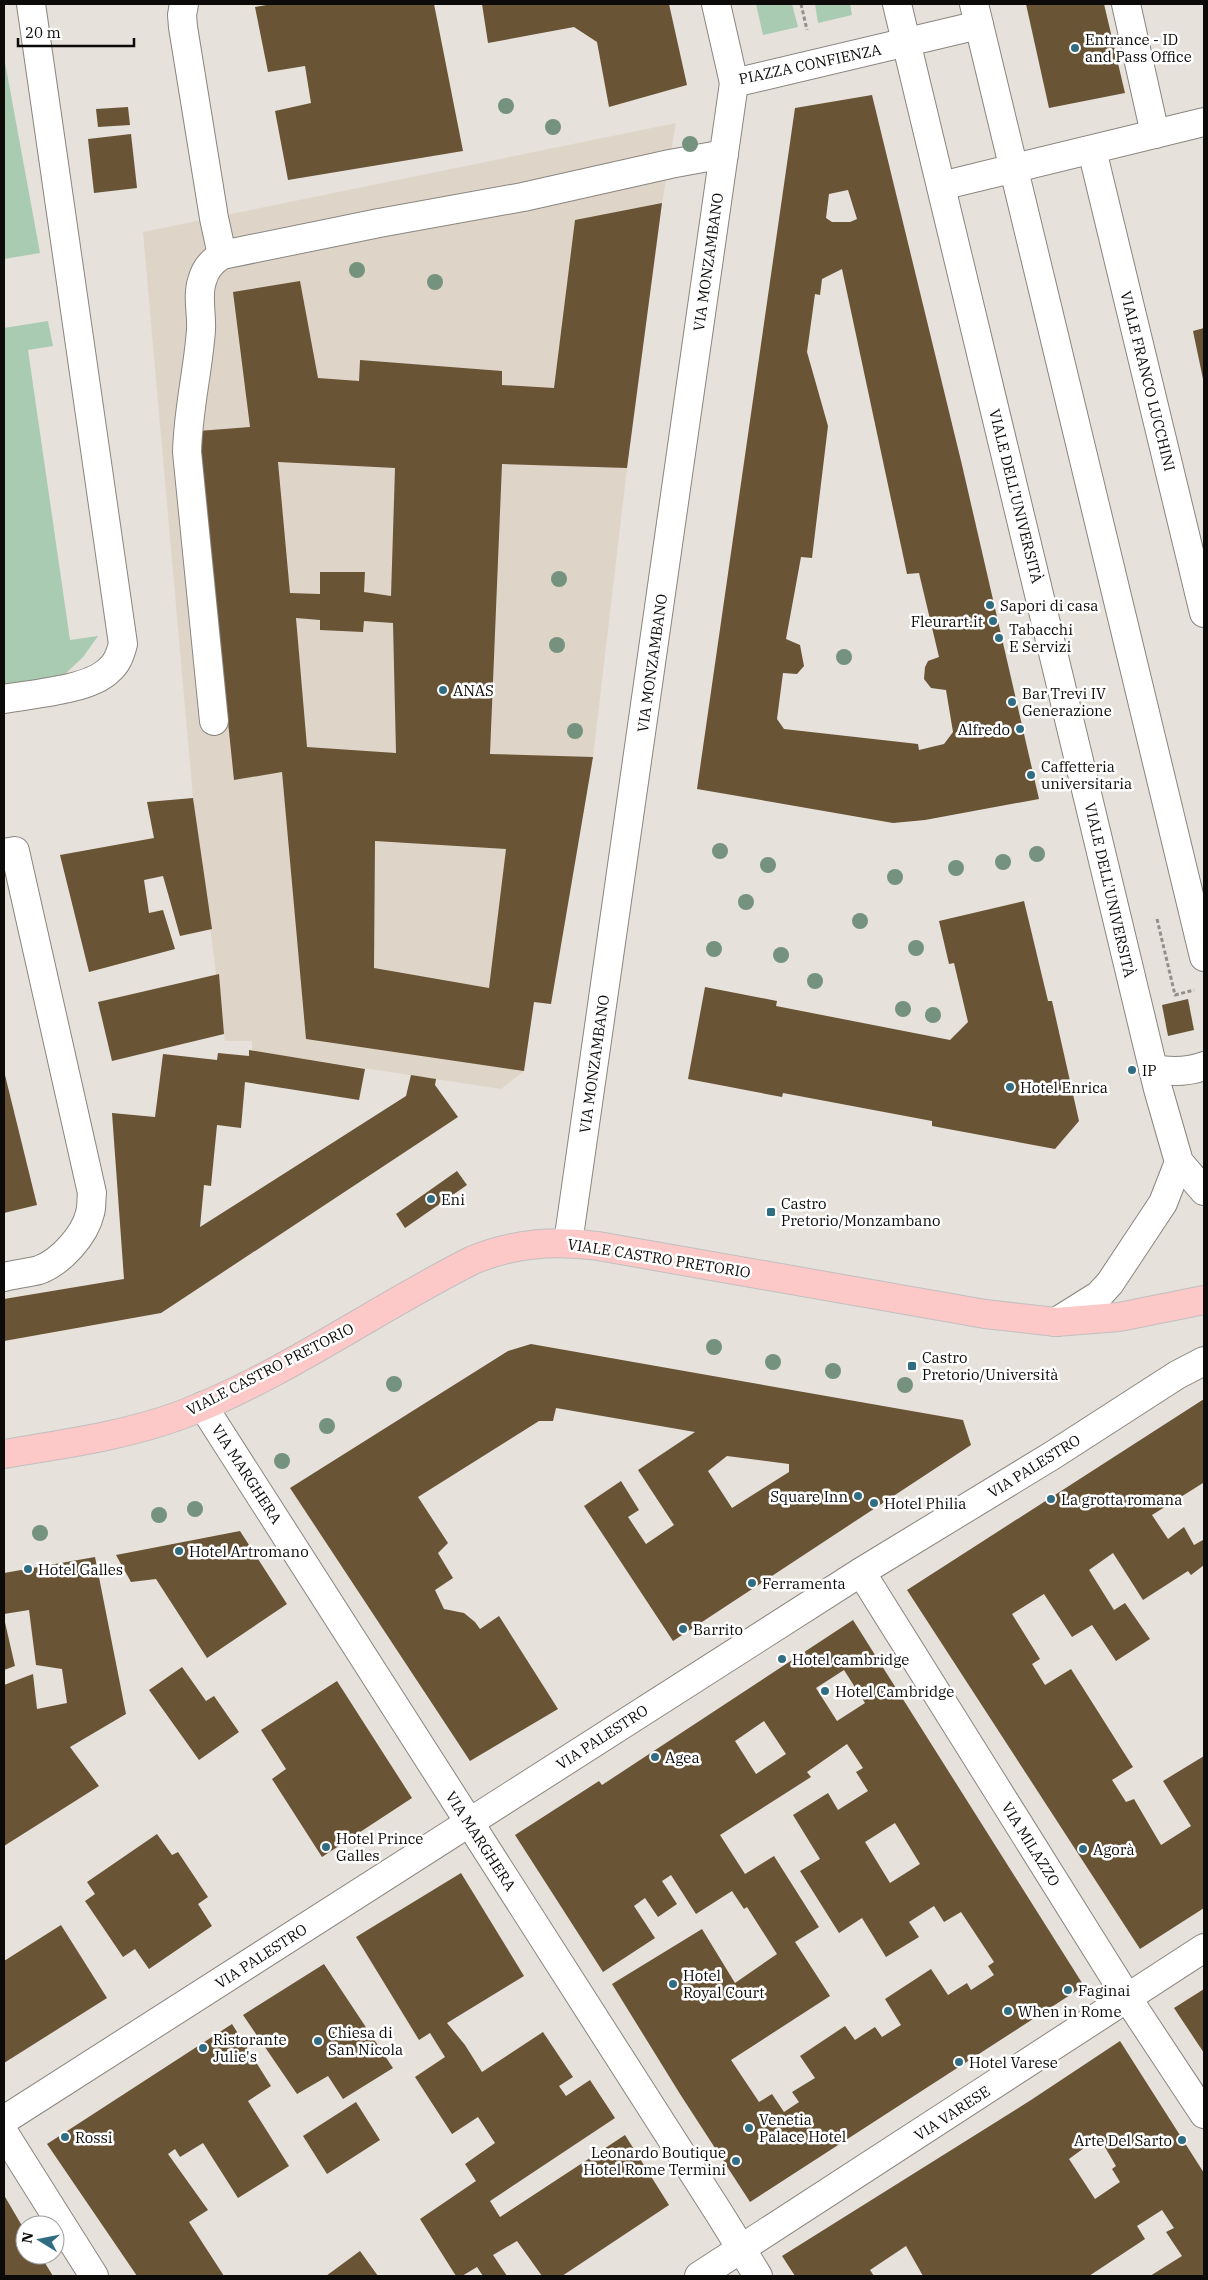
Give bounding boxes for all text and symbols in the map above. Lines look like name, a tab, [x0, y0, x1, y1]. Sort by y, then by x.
scale bar	[18, 15, 134, 47]
text: 20 m	[25, 23, 61, 42]
place label: Entrance - ID and Pass Office	[1085, 30, 1192, 66]
street label: PIAZZA CONFIENZA	[737, 39, 884, 88]
marker: Entrance - ID and Pass Office	[1069, 42, 1081, 54]
street label: VIA MONZAMBANO	[689, 191, 727, 333]
street label: VIALE FRANCO LUCCHINI	[1116, 289, 1180, 473]
street label: VIALE DELL'UNIVERSITÀ	[985, 407, 1047, 586]
street label: VIA MONZAMBANO	[633, 592, 671, 734]
place label: Sapori di casa	[1000, 596, 1098, 615]
marker: Sapori di casa	[984, 599, 996, 611]
place label: Fleurart.it	[911, 612, 983, 631]
marker: Fleurart.it	[987, 615, 999, 627]
place label: Tabacchi E Servizi	[1009, 620, 1073, 656]
marker: Tabacchi E Servizi	[993, 632, 1005, 644]
place label: ANAS	[453, 681, 494, 700]
marker: ANAS	[437, 684, 449, 696]
place label: Bar Trevi IV Generazione	[1022, 684, 1112, 720]
marker: Bar Trevi IV Generazione	[1006, 696, 1018, 708]
place label: Alfredo	[958, 720, 1010, 739]
marker: Alfredo	[1014, 723, 1026, 735]
place label: Caffetteria universitaria	[1041, 757, 1132, 793]
marker: Caffetteria universitaria	[1025, 769, 1037, 781]
street label: VIALE DELL'UNIVERSITÀ	[1081, 801, 1140, 980]
street label: VIA MONZAMBANO	[575, 993, 613, 1135]
place label: IP	[1142, 1061, 1157, 1080]
marker: IP	[1126, 1064, 1138, 1076]
place label: Hotel Enrica	[1020, 1078, 1108, 1097]
marker: Hotel Enrica	[1004, 1081, 1016, 1093]
place label: Eni	[441, 1190, 465, 1209]
marker: Eni	[425, 1193, 437, 1205]
place label: Castro Pretorio/Monzambano	[781, 1194, 941, 1230]
marker: Castro Pretorio/Monzambano	[765, 1206, 777, 1218]
street label: VIALE CASTRO PRETORIO	[566, 1234, 752, 1282]
street label: VIALE CASTRO PRETORIO	[183, 1318, 357, 1420]
place label: Castro Pretorio/Università	[922, 1348, 1058, 1384]
marker: Castro Pretorio/Università	[906, 1360, 918, 1372]
street label: VIA MARGHERA	[208, 1421, 287, 1528]
street label: VIA PALESTRO	[984, 1430, 1084, 1502]
place label: Square Inn	[770, 1487, 848, 1506]
marker: Square Inn	[852, 1490, 864, 1502]
place label: La grotta romana	[1061, 1490, 1182, 1509]
marker: La grotta romana	[1045, 1493, 1057, 1505]
place label: Hotel Philia	[884, 1494, 966, 1513]
marker: Hotel Philia	[868, 1497, 880, 1509]
place label: Hotel Artromano	[189, 1542, 309, 1561]
marker: Hotel Artromano	[173, 1545, 185, 1557]
place label: Hotel Galles	[38, 1560, 123, 1579]
marker: Hotel Galles	[22, 1563, 34, 1575]
place label: Ferramenta	[762, 1574, 846, 1593]
marker: Ferramenta	[746, 1577, 758, 1589]
place label: Barrito	[693, 1620, 743, 1639]
marker: Barrito	[677, 1623, 689, 1635]
place label: Hotel cambridge	[792, 1650, 909, 1669]
marker: Hotel cambridge	[776, 1653, 788, 1665]
place label: Hotel Cambridge	[835, 1682, 954, 1701]
marker: Hotel Cambridge	[819, 1685, 831, 1697]
street label: VIA PALESTRO	[553, 1700, 651, 1774]
place label: Agea	[665, 1748, 700, 1767]
marker: Agea	[649, 1751, 661, 1763]
street label: VIA MARGHERA	[442, 1788, 521, 1895]
street label: VIA MILAZZO	[997, 1798, 1065, 1890]
place label: Hotel Prince Galles	[336, 1829, 423, 1865]
place label: Agorà	[1093, 1840, 1135, 1859]
marker: Hotel Prince Galles	[320, 1841, 332, 1853]
marker: Agorà	[1077, 1843, 1089, 1855]
street label: VIA PALESTRO	[212, 1919, 310, 1993]
place label: Hotel Royal Court	[683, 1966, 765, 2002]
marker: Hotel Royal Court	[667, 1978, 679, 1990]
place label: Faginai	[1078, 1981, 1131, 2000]
marker: Faginai	[1062, 1984, 1074, 1996]
place label: When in Rome	[1018, 2002, 1121, 2021]
marker: When in Rome	[1002, 2005, 1014, 2017]
place label: Chiesa di San Nicola	[328, 2023, 403, 2059]
place label: Ristorante Julie's	[213, 2030, 287, 2066]
marker: Chiesa di San Nicola	[312, 2035, 324, 2047]
marker: Ristorante Julie's	[197, 2042, 209, 2054]
place label: Hotel Varese	[969, 2053, 1058, 2072]
marker: Hotel Varese	[953, 2056, 965, 2068]
street label: VIA VARESE	[911, 2081, 993, 2145]
place label: Venetia Palace Hotel	[759, 2110, 846, 2146]
marker: Venetia Palace Hotel	[743, 2122, 755, 2134]
place label: Rossi	[75, 2128, 113, 2147]
marker: Rossi	[59, 2131, 71, 2143]
place label: Arte Del Sarto	[1074, 2131, 1172, 2150]
marker: Arte Del Sarto	[1176, 2134, 1188, 2146]
place label: Leonardo Boutique Hotel Rome Termini	[583, 2143, 726, 2179]
marker: Leonardo Boutique Hotel Rome Termini	[730, 2155, 742, 2167]
north arrow	[15, 2215, 65, 2265]
text: N	[17, 2231, 37, 2245]

